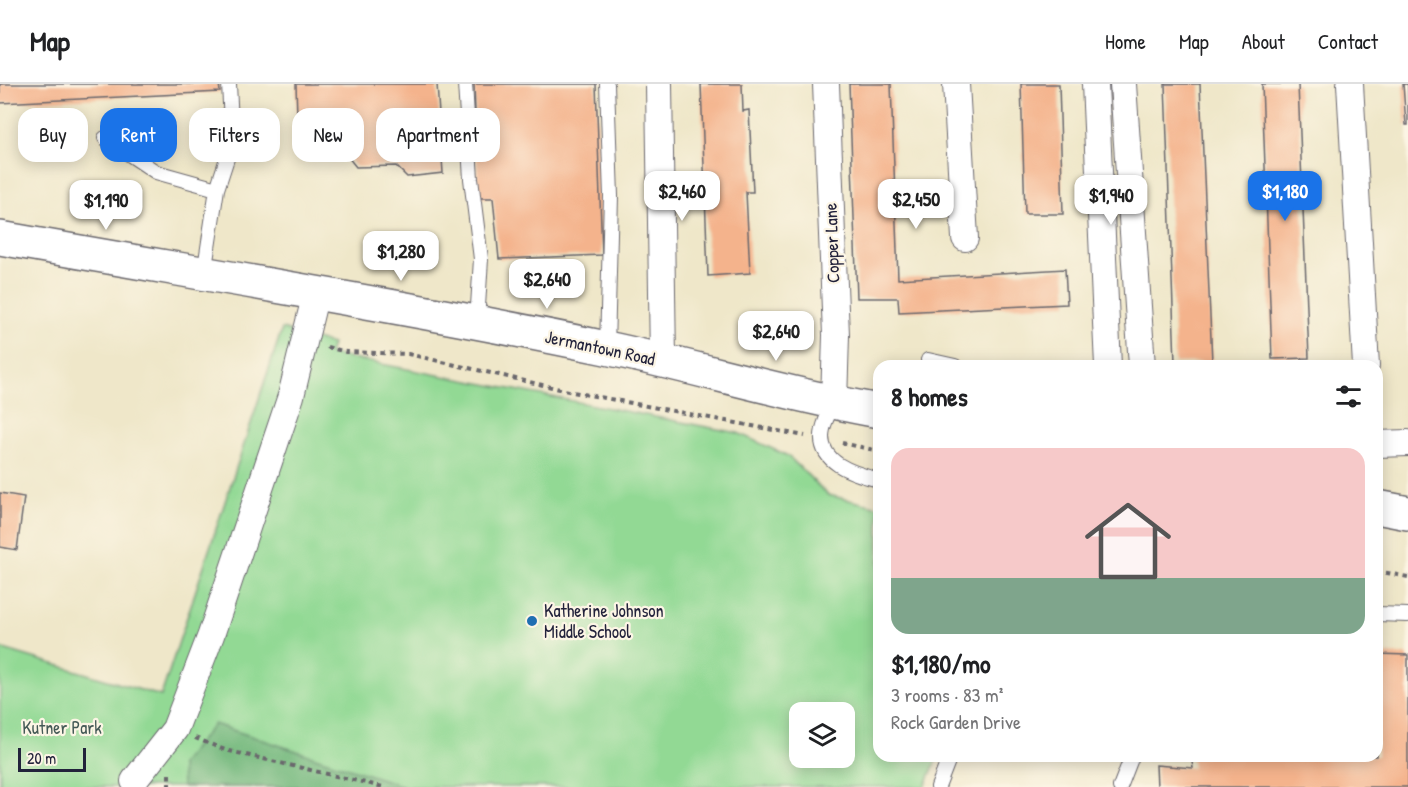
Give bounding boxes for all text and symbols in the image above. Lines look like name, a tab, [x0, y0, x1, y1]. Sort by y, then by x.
text: Map	[30, 22, 70, 60]
text: Home	[1105, 27, 1146, 56]
text: Map	[1179, 27, 1209, 56]
text: About	[1242, 27, 1285, 56]
text: Contact	[1318, 27, 1378, 56]
chip: Buy	[18, 108, 88, 162]
chip: Rent	[100, 108, 177, 162]
chip: Filters	[189, 108, 280, 162]
chip: New	[292, 108, 364, 162]
chip: Apartment	[376, 108, 500, 162]
pin: $2,460	[633, 171, 731, 222]
pin: $1,180	[1236, 171, 1334, 222]
pin: $1,940	[1062, 175, 1160, 226]
text: $2,460	[658, 177, 706, 204]
text: $1,180	[1262, 177, 1308, 204]
pin: $2,450	[867, 179, 965, 230]
pin: $1,190	[57, 180, 155, 231]
text: $1,940	[1088, 181, 1134, 208]
text: $2,450	[892, 185, 940, 212]
text: $1,190	[84, 186, 129, 213]
street label: Copper Lane	[818, 203, 845, 283]
pin: $1,280	[352, 231, 450, 282]
text: $1,280	[377, 237, 425, 264]
pin: $2,640	[498, 259, 596, 310]
text: $2,640	[523, 265, 571, 292]
pin: $2,640	[727, 311, 825, 362]
text: $2,640	[752, 317, 800, 344]
street label: Jermantown Road	[543, 324, 657, 371]
text: 8 homes	[891, 379, 968, 414]
icon: filters	[1332, 380, 1365, 413]
icon: home	[1074, 487, 1182, 595]
place label: Katherine Johnson Middle School	[544, 598, 664, 644]
marker: Katherine Johnson Middle School	[525, 614, 539, 628]
text: $1,180/mo	[891, 646, 990, 681]
text: 3 rooms · 83 m²	[891, 681, 1003, 708]
map controls	[789, 702, 855, 768]
button: layers	[789, 702, 855, 768]
text: Rock Garden Drive	[891, 708, 1021, 735]
park label: Kutner Park	[22, 715, 102, 740]
scale bar	[18, 745, 86, 772]
text: 20 m	[27, 747, 56, 769]

